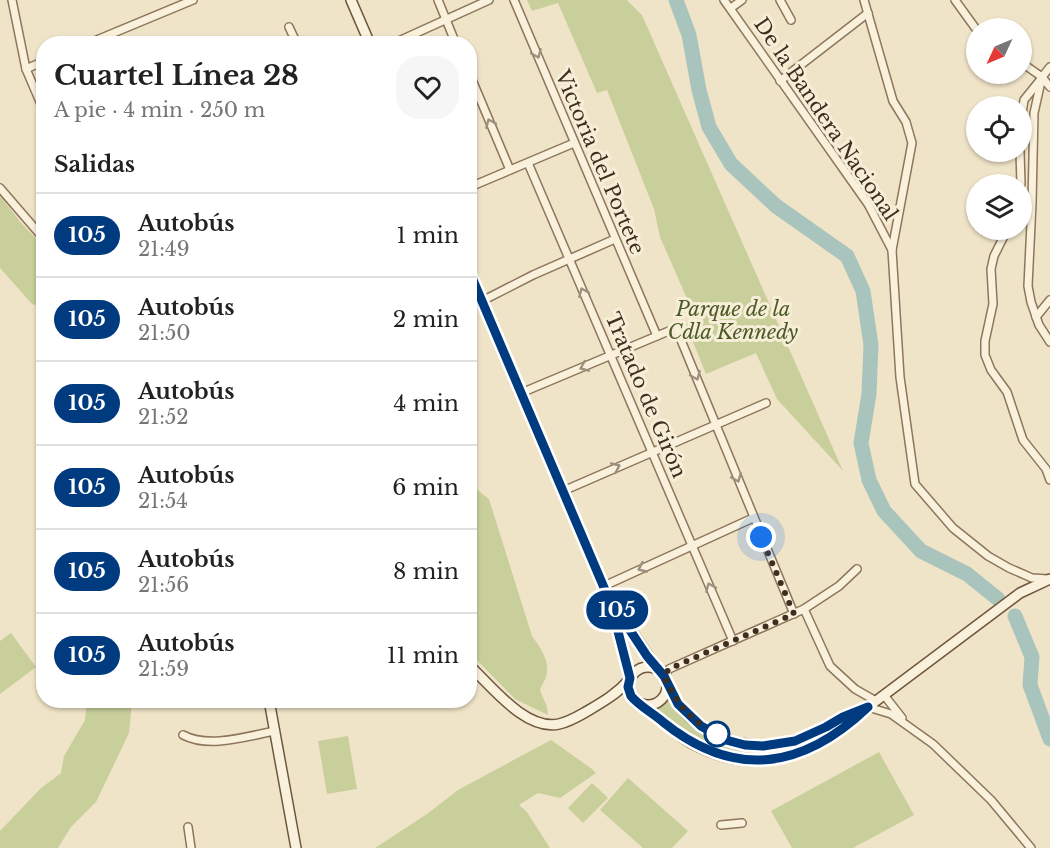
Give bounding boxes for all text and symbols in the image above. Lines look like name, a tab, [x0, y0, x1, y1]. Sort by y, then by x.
street label: De la Bandera Nacional	[749, 13, 903, 225]
north arrow	[966, 18, 1032, 84]
map controls	[966, 18, 1032, 240]
one-way arrow	[530, 48, 542, 59]
button: heart	[396, 56, 459, 119]
text: Cuartel Línea 28	[54, 58, 299, 93]
street label: Victoria del Portete	[550, 65, 650, 258]
button: locate	[966, 96, 1032, 162]
text: A pie · 4 min · 250 m	[54, 98, 265, 122]
one-way arrow	[485, 118, 497, 129]
text: Salidas	[54, 151, 135, 178]
button: layers	[966, 174, 1032, 240]
text: Autobús	[138, 210, 234, 237]
text: 105	[68, 222, 106, 248]
text: 1 min	[397, 222, 459, 249]
text: 21:49	[138, 237, 190, 261]
one-way arrow	[578, 288, 590, 299]
text: Autobús	[138, 294, 234, 321]
park label: Parque de la Cdla Kennedy	[668, 297, 799, 344]
text: 105	[68, 306, 106, 332]
text: 2 min	[393, 306, 459, 333]
street label: Tratado de Girón	[600, 309, 692, 481]
text: 21:50	[138, 321, 191, 345]
one-way arrow	[579, 360, 590, 372]
one-way arrow	[689, 370, 701, 381]
text: Autobús	[138, 378, 234, 405]
text: 105	[68, 390, 106, 416]
text: 4 min	[394, 390, 459, 417]
text: 21:52	[138, 405, 189, 429]
text: Autobús	[138, 462, 234, 489]
one-way arrow	[610, 462, 621, 474]
one-way arrow	[730, 472, 742, 483]
text: 105	[68, 474, 106, 500]
text: 6 min	[392, 474, 459, 501]
text: 21:54	[138, 489, 188, 513]
your location	[746, 522, 776, 552]
text: Autobús	[138, 546, 234, 573]
text: 105	[68, 558, 106, 584]
text: 8 min	[393, 558, 459, 585]
one-way arrow	[638, 561, 649, 573]
text: 21:56	[138, 573, 189, 597]
one-way arrow	[705, 583, 717, 594]
line badge: 105	[582, 590, 652, 630]
text: 105	[598, 597, 636, 623]
text: Autobús	[138, 630, 234, 657]
text: 105	[68, 642, 106, 668]
text: 11 min	[387, 642, 459, 669]
text: 21:59	[138, 657, 189, 681]
unlabelled marker	[704, 721, 730, 747]

